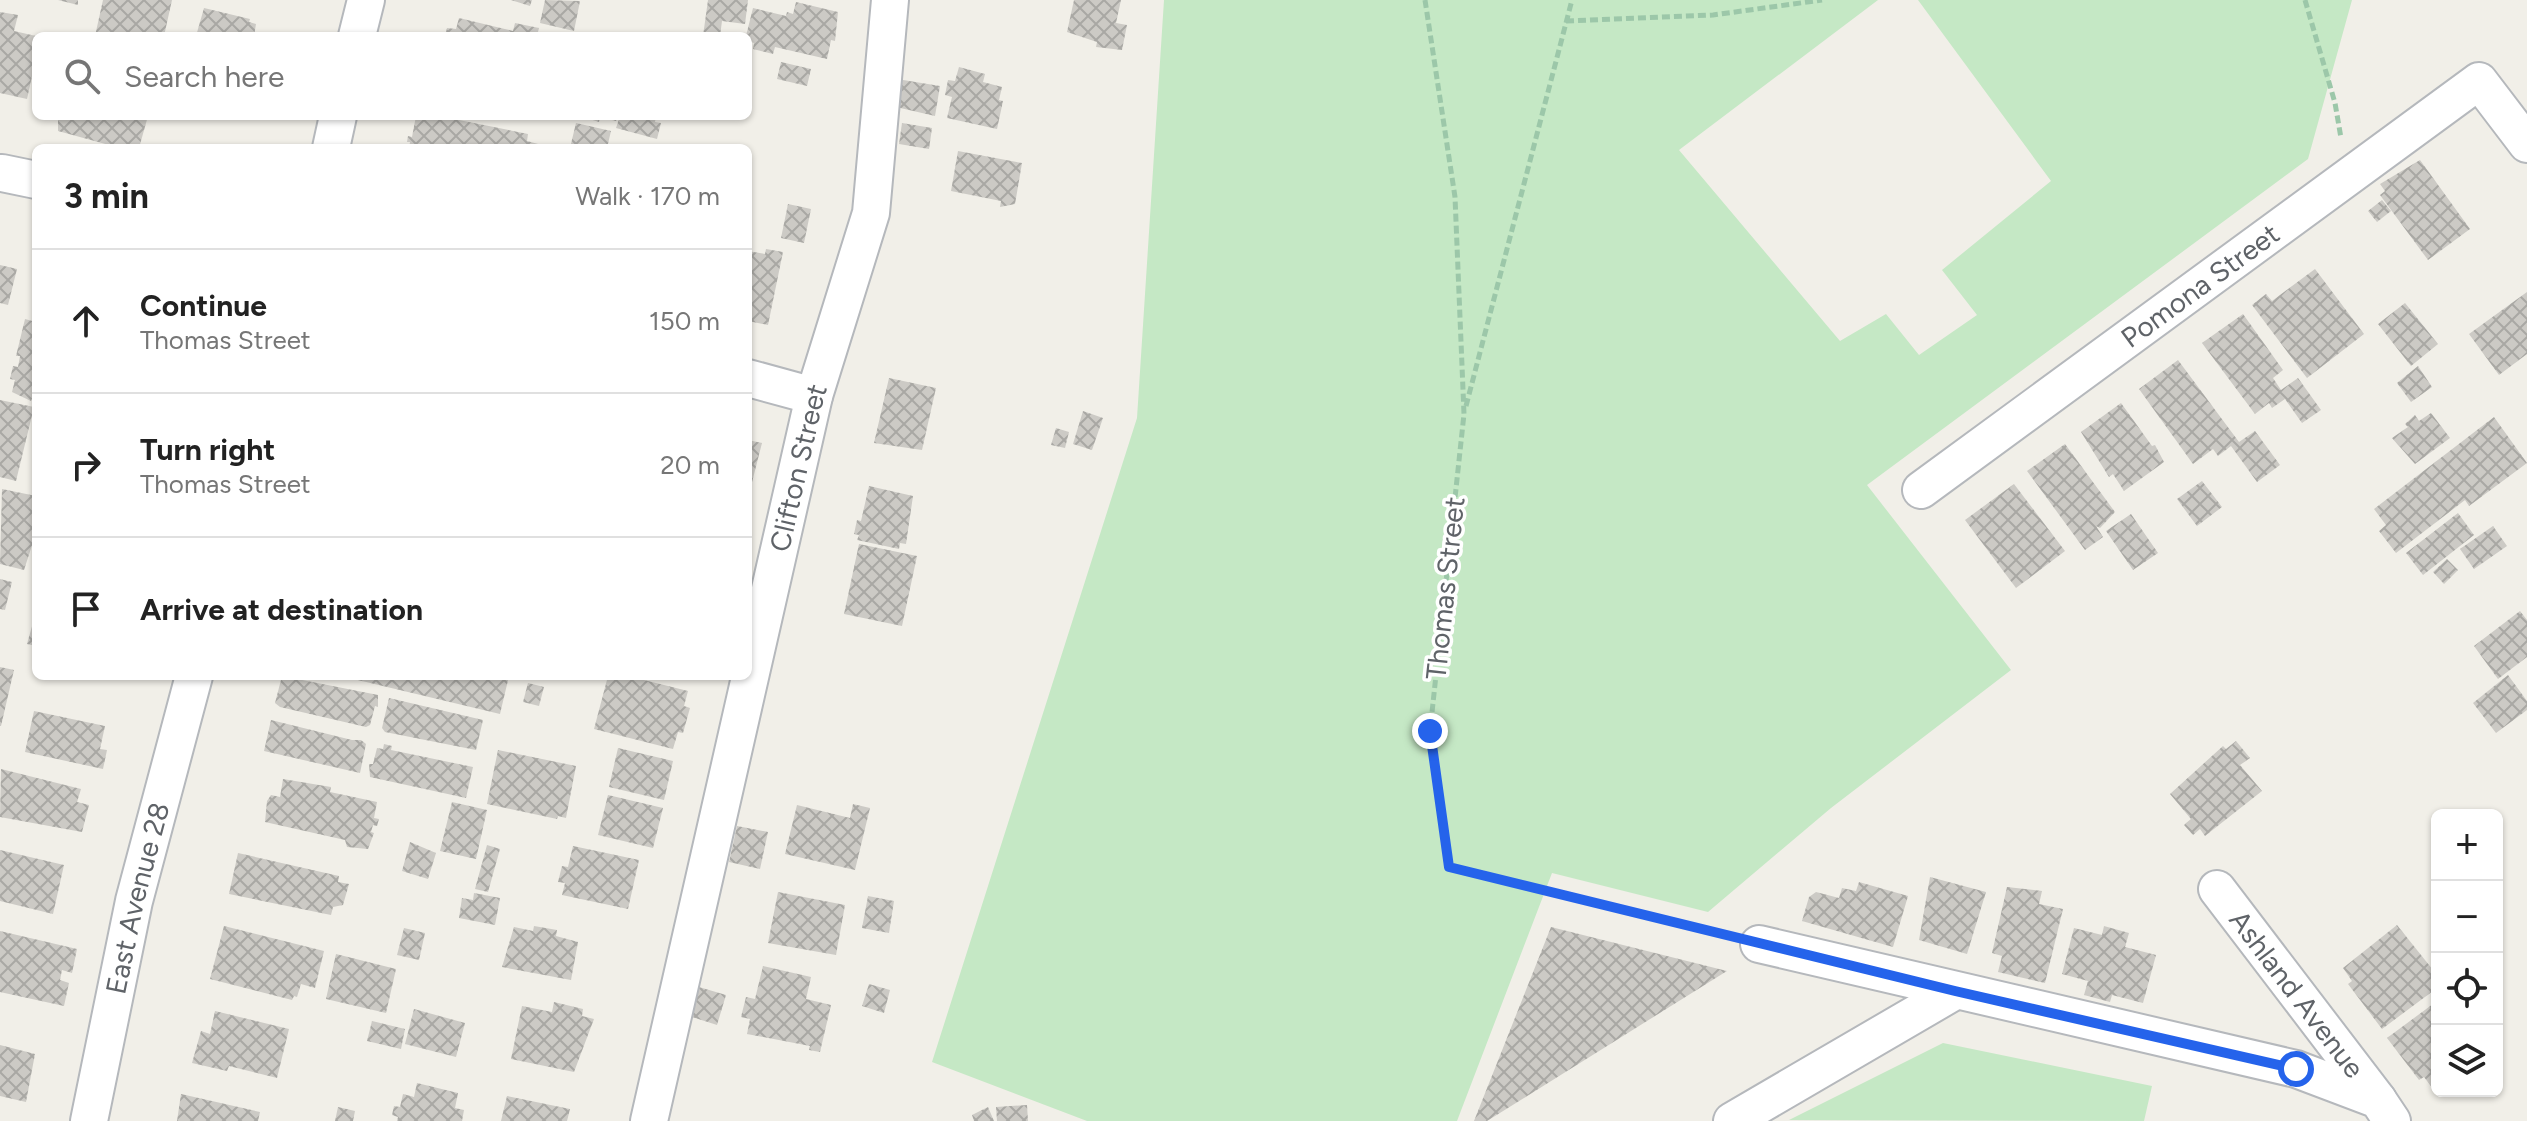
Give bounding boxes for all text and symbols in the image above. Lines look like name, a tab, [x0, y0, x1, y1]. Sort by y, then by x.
search box	[32, 32, 752, 120]
icon: search	[60, 54, 104, 98]
text: Search here	[124, 58, 284, 95]
text: 3 min	[64, 176, 149, 217]
text: Walk · 170 m	[575, 180, 720, 212]
street label: Pomona Street	[2114, 216, 2286, 355]
text: Continue	[140, 287, 267, 324]
icon: ahead	[64, 299, 108, 343]
text: 150 m	[649, 305, 720, 337]
text: Thomas Street	[140, 324, 311, 356]
street label: Clifton Street	[762, 380, 834, 555]
text: Turn right	[140, 431, 275, 468]
icon: right	[64, 443, 108, 487]
text: 20 m	[660, 449, 720, 481]
text: Thomas Street	[140, 468, 311, 500]
street label: Thomas Street	[1418, 495, 1472, 681]
icon: arrive	[64, 587, 108, 631]
text: Arrive at destination	[140, 591, 423, 628]
route end	[1412, 713, 1448, 749]
street label: East Avenue 28	[98, 799, 177, 997]
map controls	[2431, 809, 2503, 1097]
button: +	[2431, 809, 2503, 881]
button: −	[2431, 881, 2503, 953]
street label: Ashland Avenue	[2222, 903, 2372, 1084]
button: locate	[2431, 953, 2503, 1025]
button: layers	[2431, 1025, 2503, 1097]
route start	[2278, 1051, 2314, 1087]

